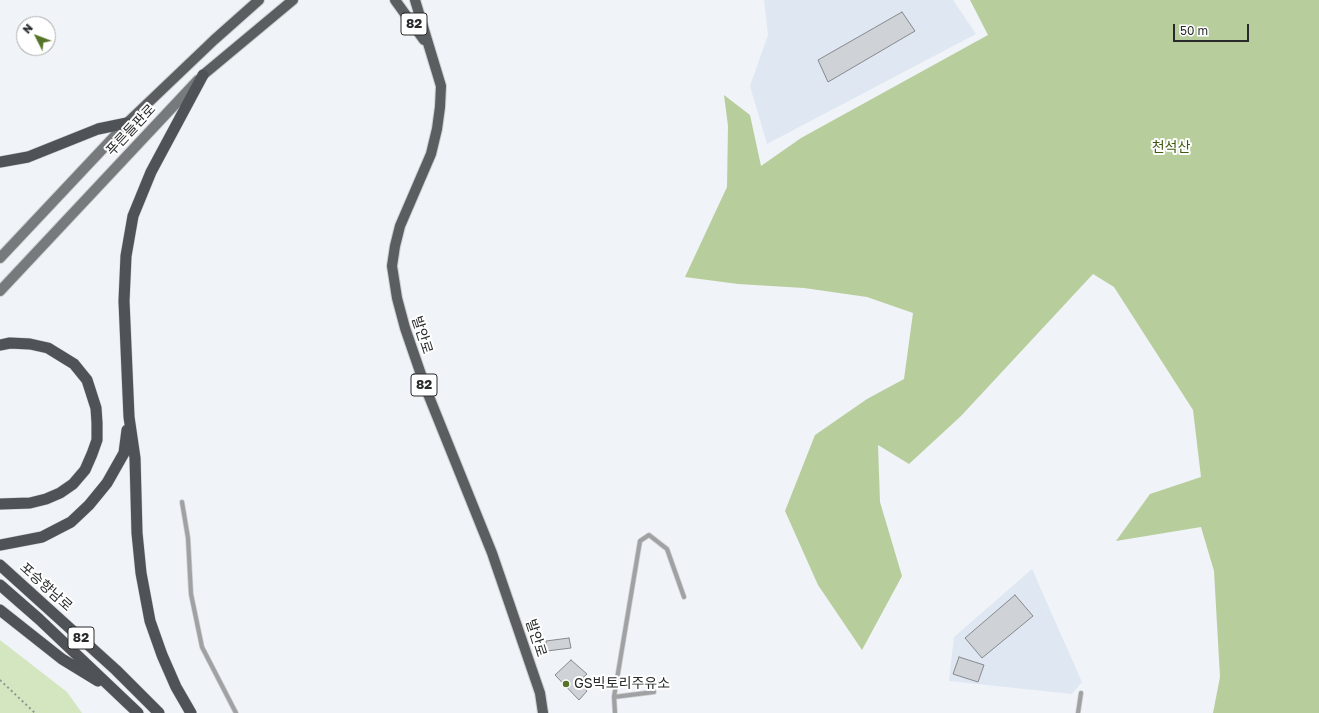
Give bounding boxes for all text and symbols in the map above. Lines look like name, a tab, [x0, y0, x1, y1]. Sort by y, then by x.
road number: 82	[401, 13, 427, 35]
north arrow	[16, 16, 56, 56]
scale bar	[1175, 16, 1251, 42]
text: N	[20, 21, 35, 36]
text: 50 m	[1180, 23, 1208, 38]
street label: 푸른들판로	[103, 101, 159, 159]
park label: 천석산	[1152, 140, 1190, 156]
street label: 발안로	[408, 314, 436, 356]
road number: 82	[411, 374, 437, 396]
street label: 포승향남로	[16, 559, 76, 615]
street label: 발안로	[522, 617, 550, 659]
road number: 82	[68, 627, 94, 649]
place label: GS빅토리주유소	[574, 676, 670, 692]
marker: GS빅토리주유소	[561, 679, 571, 689]

